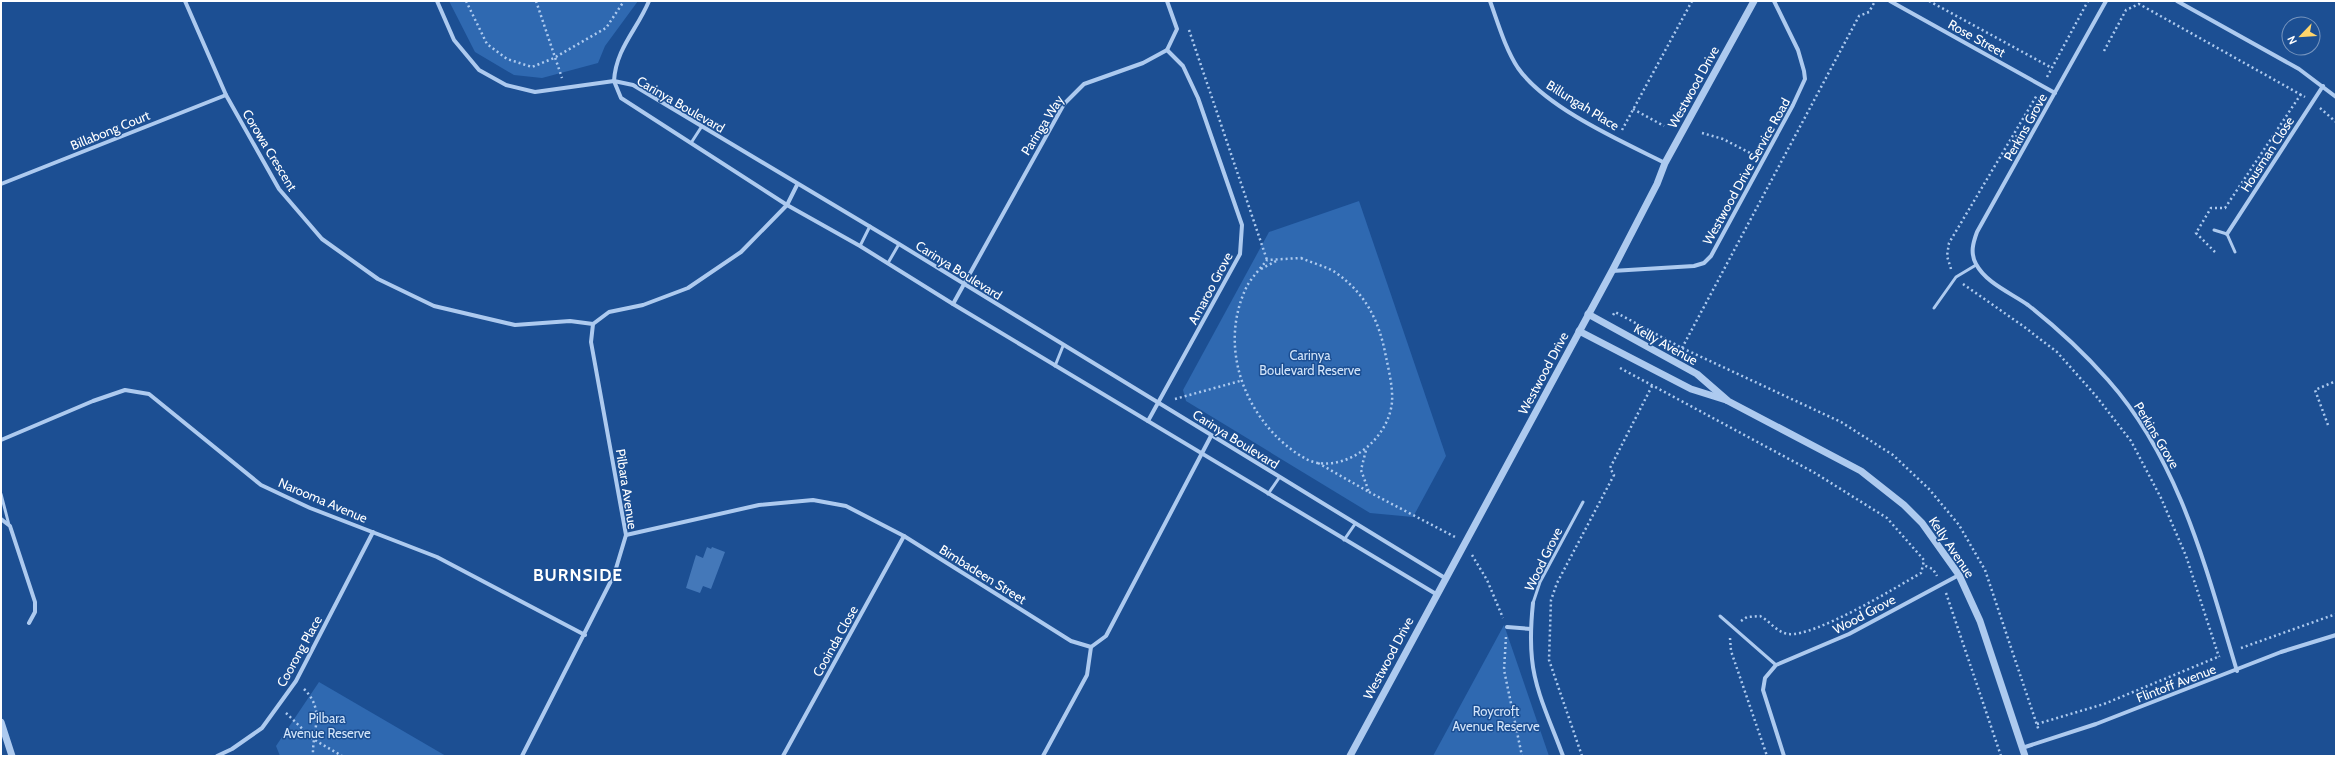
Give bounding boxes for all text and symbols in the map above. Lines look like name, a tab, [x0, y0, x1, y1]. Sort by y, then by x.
street label: Rose Street	[1946, 16, 2009, 61]
north arrow	[2281, 16, 2321, 56]
text: N	[2284, 34, 2300, 47]
street label: Westwood Drive	[1664, 43, 1722, 131]
street label: Carinya Boulevard	[634, 72, 728, 136]
street label: Billungah Place	[1544, 76, 1623, 134]
street label: Perkins Grove	[2000, 90, 2050, 164]
street label: Paringa Way	[1017, 92, 1067, 158]
street label: Westwood Drive Service Road	[1699, 95, 1793, 247]
street label: Corowa Crescent	[239, 106, 301, 194]
street label: Billabong Court	[68, 107, 153, 153]
street label: Housman Close	[2237, 113, 2297, 195]
street label: Carinya Boulevard	[913, 237, 1005, 303]
street label: Amaroo Grove	[1184, 249, 1236, 327]
street label: Kelly Avenue	[1631, 320, 1701, 368]
street label: Westwood Drive	[1515, 329, 1572, 417]
park label: Carinya Boulevard Reserve	[1259, 347, 1361, 378]
street label: Perkins Grove	[2131, 399, 2183, 471]
street label: Carinya Boulevard	[1190, 406, 1282, 472]
street label: Pilbara Avenue	[613, 448, 641, 531]
street label: Narooma Avenue	[276, 474, 370, 526]
street label: Kelly Avenue	[1926, 513, 1978, 581]
street label: Wood Grove	[1521, 524, 1565, 593]
street label: Bimbadeen Street	[937, 541, 1030, 607]
district label: BURNSIDE	[533, 565, 623, 585]
street label: Wood Grove	[1830, 591, 1898, 637]
street label: Cooinda Close	[809, 602, 861, 679]
street label: Coorong Place	[273, 612, 325, 689]
street label: Westwood Drive	[1360, 614, 1417, 702]
street label: Flintoff Avenue	[2134, 660, 2218, 706]
park label: Roycroft Avenue Reserve	[1452, 703, 1540, 734]
park label: Pilbara Avenue Reserve	[283, 710, 371, 741]

